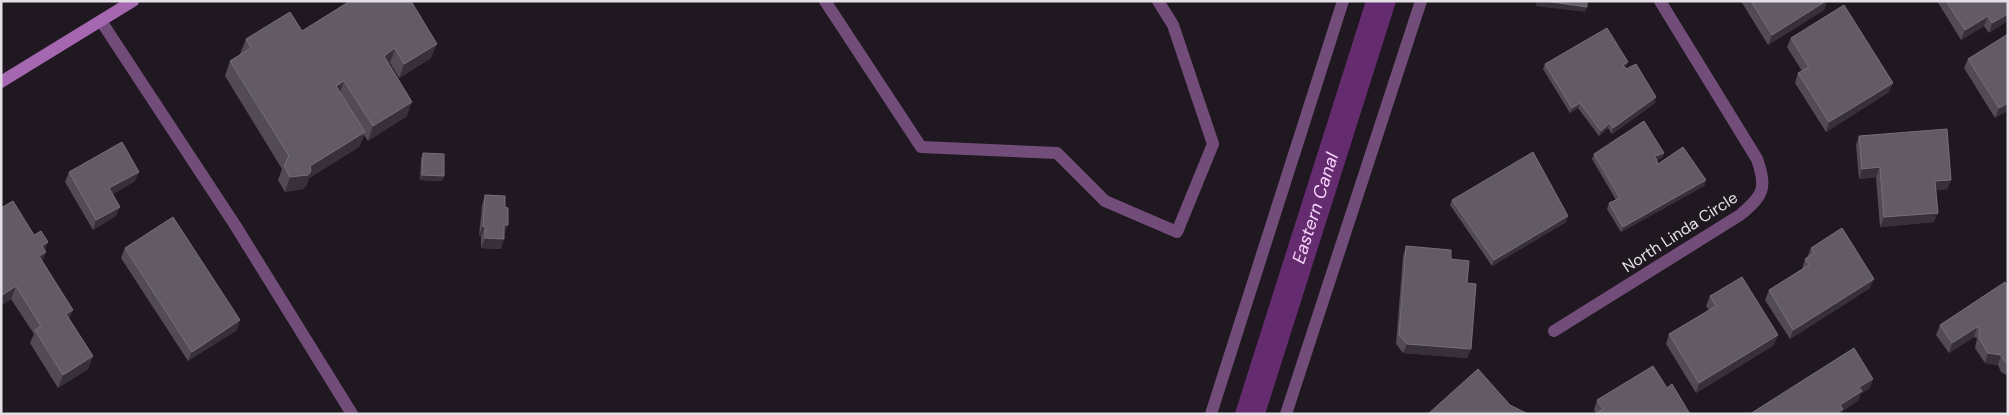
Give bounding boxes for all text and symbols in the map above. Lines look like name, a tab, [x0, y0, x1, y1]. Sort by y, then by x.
water label: Eastern Canal	[1287, 149, 1344, 266]
street label: North Linda Circle	[1618, 187, 1742, 277]

